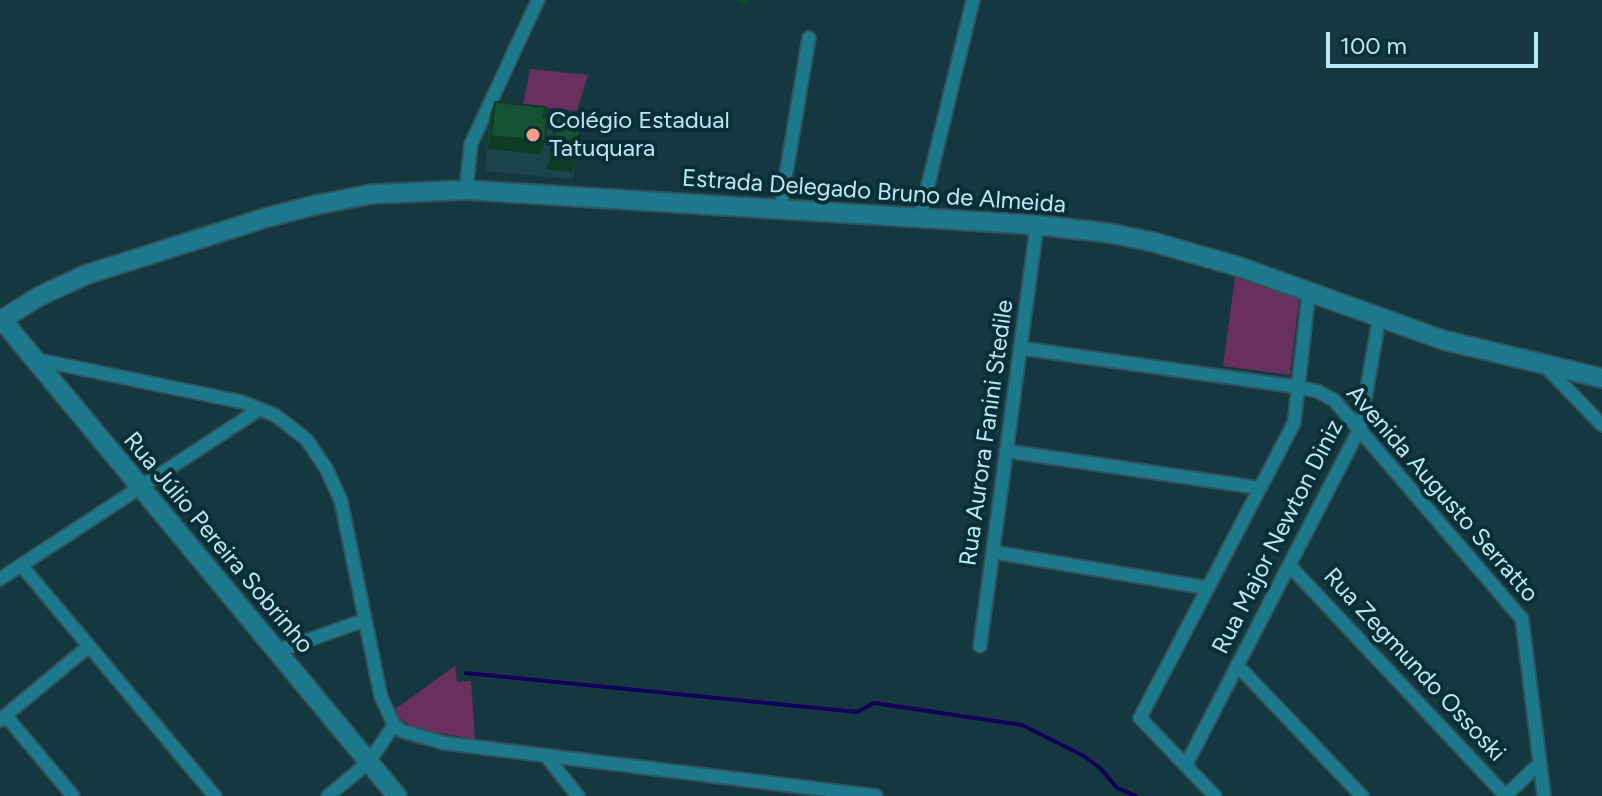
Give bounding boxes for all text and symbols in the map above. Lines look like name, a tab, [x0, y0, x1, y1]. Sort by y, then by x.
scale bar	[1330, 16, 1542, 66]
text: 100 m	[1340, 31, 1407, 60]
place label: Colégio Estadual Tatuquara	[549, 107, 730, 163]
marker: Colégio Estadual Tatuquara	[524, 126, 542, 144]
street label: Estrada Delegado Bruno de Almeida	[681, 164, 1067, 220]
street label: Rua Aurora Fanini Stedile	[954, 298, 1020, 568]
street label: Avenida Augusto Serratto	[1340, 380, 1544, 608]
street label: Rua Major Newton Diniz	[1206, 415, 1350, 659]
street label: Rua Júlio Pereira Sobrinho	[117, 427, 319, 659]
street label: Rua Zegmundo Ossoski	[1317, 562, 1511, 768]

